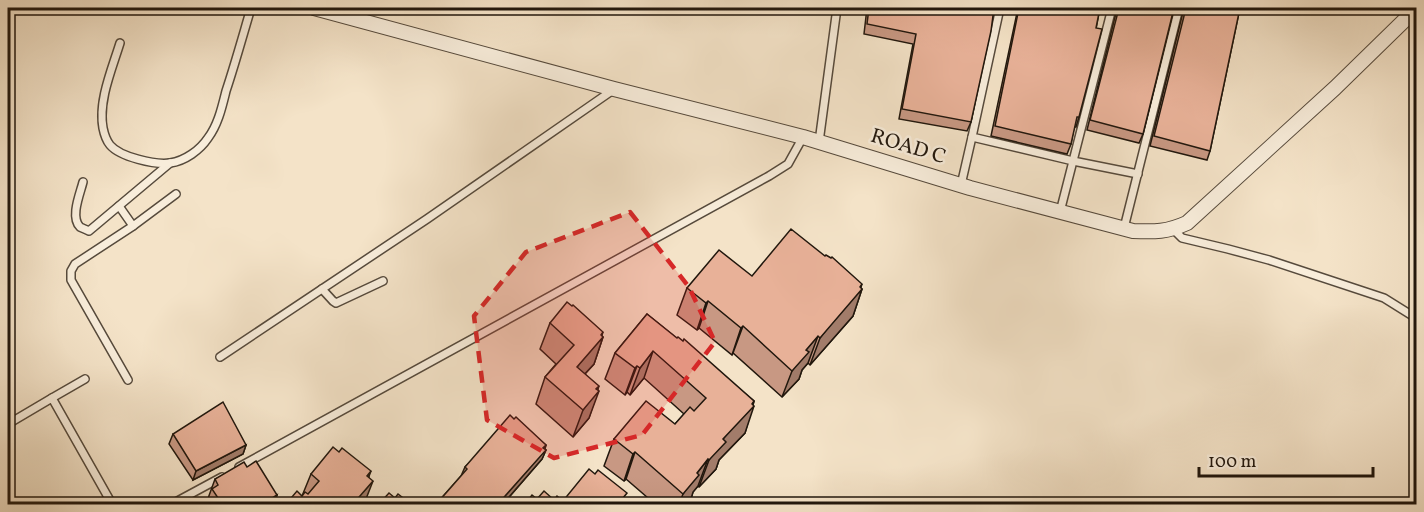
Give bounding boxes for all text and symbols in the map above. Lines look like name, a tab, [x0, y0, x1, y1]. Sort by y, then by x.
street label: ROAD C	[867, 122, 949, 172]
scale bar	[1199, 440, 1373, 478]
text: 100 m	[1208, 450, 1257, 475]

